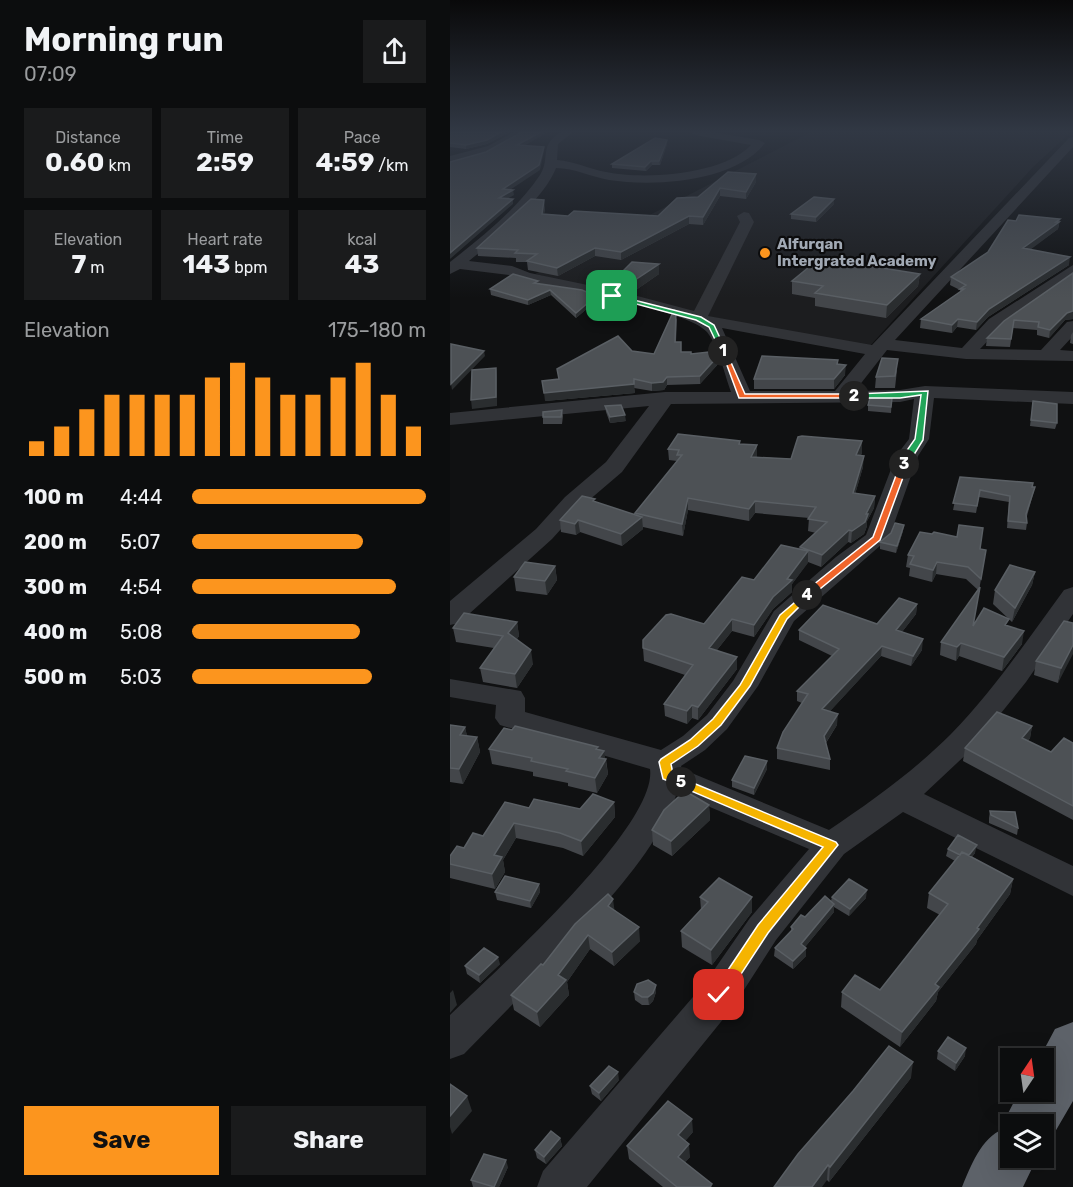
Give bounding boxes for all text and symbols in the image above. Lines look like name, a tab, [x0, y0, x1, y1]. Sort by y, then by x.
text: Morning run	[24, 20, 224, 59]
button: share	[363, 20, 426, 83]
text: 07:09	[24, 62, 77, 86]
text: Distance	[55, 128, 121, 147]
text: Time	[207, 128, 243, 147]
text: Pace	[344, 128, 380, 147]
text: 0.60	[45, 147, 104, 178]
text: 2:59	[196, 147, 254, 178]
text: 4:59	[316, 147, 374, 178]
text: km	[104, 156, 131, 175]
text: /km	[374, 156, 408, 175]
text: Elevation	[54, 230, 122, 249]
text: Heart rate	[187, 230, 263, 249]
text: kcal	[347, 230, 377, 249]
place label: Alfurqan Intergrated Academy	[777, 235, 936, 270]
marker: Alfurqan Intergrated Academy	[758, 246, 772, 260]
text: 7	[71, 249, 86, 280]
text: 143	[182, 249, 230, 280]
text: 43	[345, 249, 379, 280]
text: m	[86, 258, 105, 277]
text: bpm	[230, 258, 268, 277]
pin	[586, 270, 637, 321]
icon: arrive	[595, 279, 628, 312]
text: Elevation	[24, 318, 110, 342]
text: 175–180 m	[328, 318, 426, 342]
pin: 1	[708, 336, 738, 366]
text: 1	[719, 341, 727, 360]
pin: 2	[839, 381, 869, 411]
text: 2	[849, 386, 859, 405]
pin: 3	[889, 449, 919, 479]
text: 3	[899, 454, 909, 473]
text: 100 m	[24, 485, 84, 509]
text: 4:44	[120, 485, 162, 509]
text: 200 m	[24, 530, 87, 554]
text: 5:07	[120, 530, 160, 554]
text: 300 m	[24, 575, 87, 599]
text: 4:54	[120, 575, 162, 599]
pin: 4	[792, 580, 822, 610]
text: 4	[802, 585, 812, 604]
text: 400 m	[24, 620, 87, 644]
text: 5:08	[120, 620, 162, 644]
text: 500 m	[24, 665, 87, 689]
text: 5:03	[120, 665, 162, 689]
pin: 5	[666, 767, 696, 797]
text: 5	[676, 772, 686, 791]
pin	[693, 969, 744, 1020]
icon: check	[702, 978, 735, 1011]
north arrow	[1000, 1048, 1054, 1102]
map controls	[1000, 1048, 1054, 1168]
button: Save	[24, 1106, 219, 1175]
button: Share	[231, 1106, 426, 1175]
button: layers	[1000, 1114, 1054, 1168]

